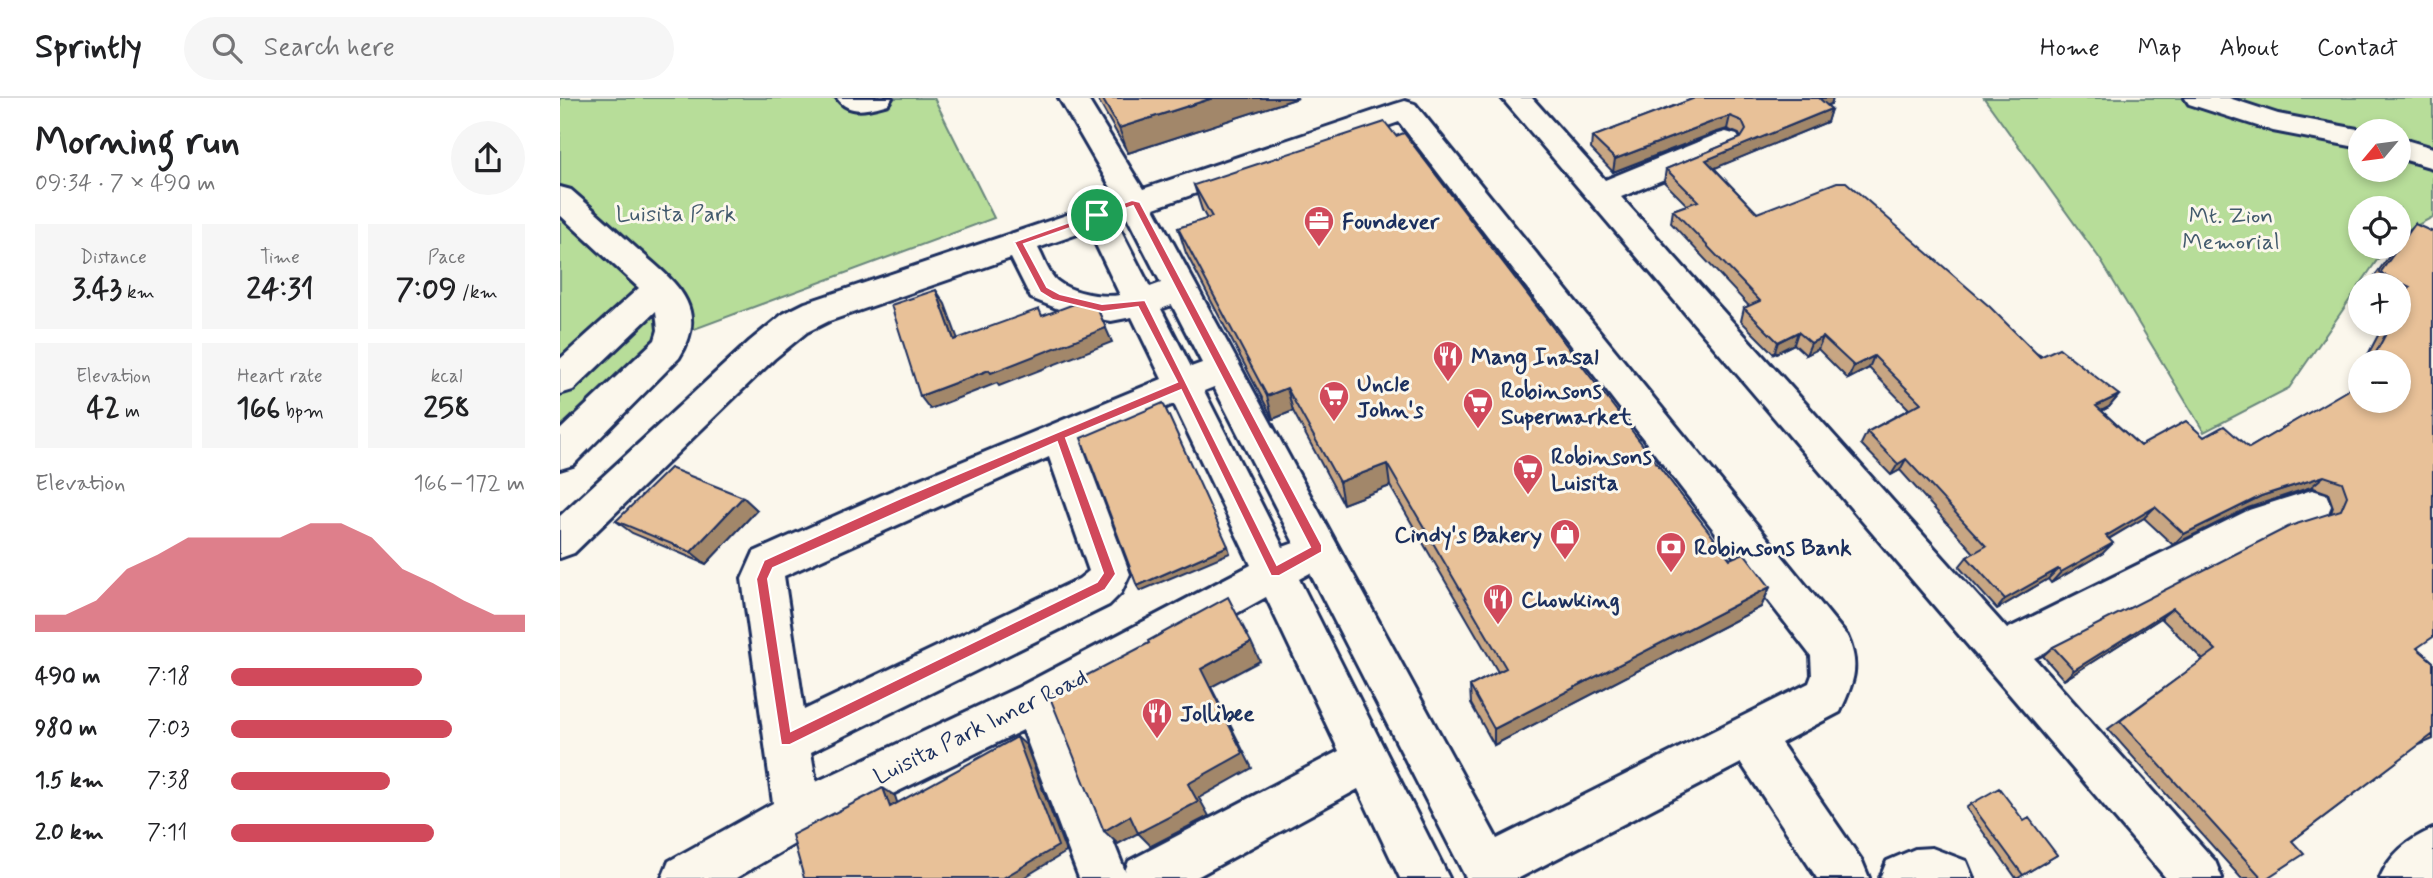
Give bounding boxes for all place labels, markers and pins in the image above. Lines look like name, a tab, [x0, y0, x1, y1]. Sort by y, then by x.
pin	[1067, 185, 1127, 245]
office icon: Foundever	[1302, 204, 1336, 248]
place label: Foundever	[1342, 208, 1441, 238]
restaurant icon: Mang Inasal	[1431, 339, 1465, 383]
place label: Mang Inasal	[1471, 343, 1599, 375]
place label: Uncle John's	[1357, 370, 1425, 426]
place label: Robinsons Supermarket	[1501, 377, 1633, 433]
supermarket icon: Uncle John's	[1317, 379, 1351, 423]
supermarket icon: Robinsons Supermarket	[1461, 386, 1495, 430]
place label: Robinsons Luisita	[1551, 443, 1652, 499]
supermarket icon: Robinsons Luisita	[1511, 452, 1545, 496]
shop icon: Cindy's Bakery	[1548, 517, 1582, 561]
place label: Cindy's Bakery	[1394, 521, 1542, 551]
bank icon: Robinsons Bank	[1654, 530, 1688, 574]
place label: Robinsons Bank	[1694, 534, 1852, 564]
restaurant icon: Chowking	[1481, 582, 1515, 626]
place label: Chowking	[1521, 586, 1620, 616]
restaurant icon: Jollibee	[1140, 696, 1174, 740]
place label: Jollibee	[1180, 700, 1255, 730]

